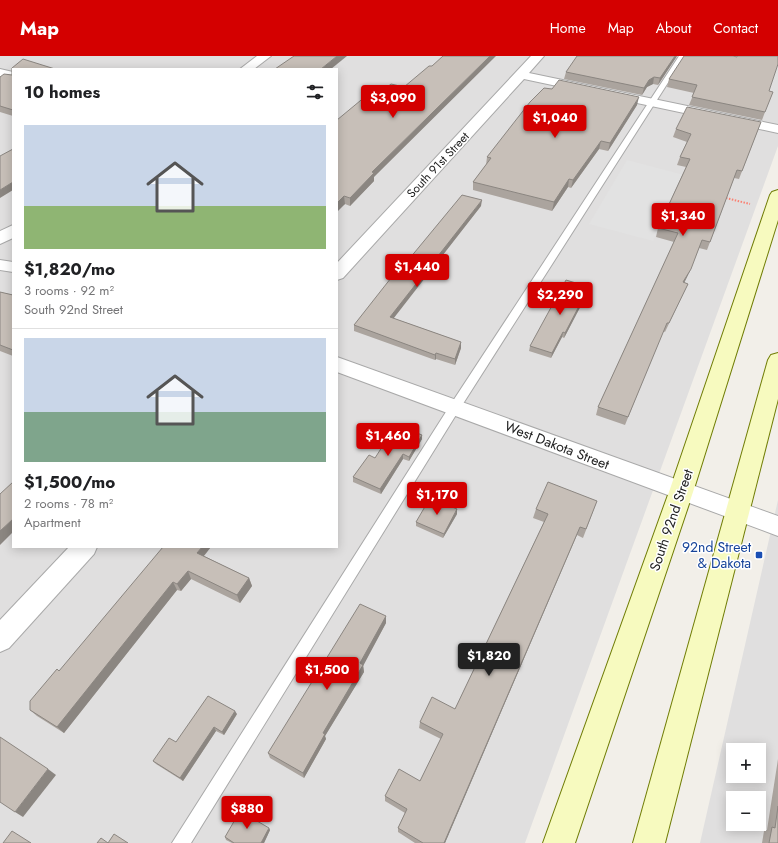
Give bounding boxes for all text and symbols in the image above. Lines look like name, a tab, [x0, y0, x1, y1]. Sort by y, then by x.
text: Map	[20, 15, 59, 42]
text: Home	[550, 18, 586, 38]
text: Map	[608, 18, 634, 38]
text: About	[656, 18, 691, 38]
text: Contact	[713, 18, 758, 38]
text: 10 homes	[24, 80, 100, 104]
icon: filters	[304, 81, 326, 103]
pin: $3,090	[360, 85, 426, 119]
text: $3,090	[370, 88, 416, 107]
pin: $1,040	[522, 105, 588, 139]
text: $1,040	[532, 108, 578, 127]
street label: South 91st Street	[403, 128, 473, 202]
icon: home	[139, 151, 211, 223]
pin: $1,340	[650, 203, 716, 237]
text: $1,340	[661, 206, 705, 225]
pin: $1,440	[384, 254, 450, 288]
text: $1,820/mo	[24, 257, 115, 281]
text: $1,440	[394, 257, 440, 276]
text: 3 rooms · 92 m²	[24, 281, 114, 300]
pin: $2,290	[527, 282, 593, 316]
text: $2,290	[537, 285, 583, 304]
text: South 92nd Street	[24, 300, 123, 319]
icon: home	[139, 364, 211, 436]
street label: West Dakota Street	[502, 416, 613, 474]
pin: $1,460	[355, 423, 421, 457]
text: $1,460	[365, 426, 411, 445]
street label: South 92nd Street	[644, 466, 698, 574]
text: $1,500/mo	[24, 470, 115, 494]
pin: $1,170	[404, 482, 470, 516]
text: $1,170	[416, 485, 458, 504]
text: 2 rooms · 78 m²	[24, 494, 113, 513]
text: Apartment	[24, 513, 81, 532]
place label: 92nd Street & Dakota	[682, 537, 752, 573]
marker: 92nd Street & Dakota	[754, 550, 764, 560]
pin: $1,820	[456, 643, 522, 677]
text: $1,820	[467, 646, 511, 665]
pin: $1,500	[294, 657, 360, 691]
text: $1,500	[305, 660, 349, 679]
map controls	[726, 743, 766, 831]
button: +	[726, 743, 766, 783]
button: −	[726, 791, 766, 831]
pin: $880	[223, 796, 271, 830]
text: $880	[231, 799, 264, 818]

